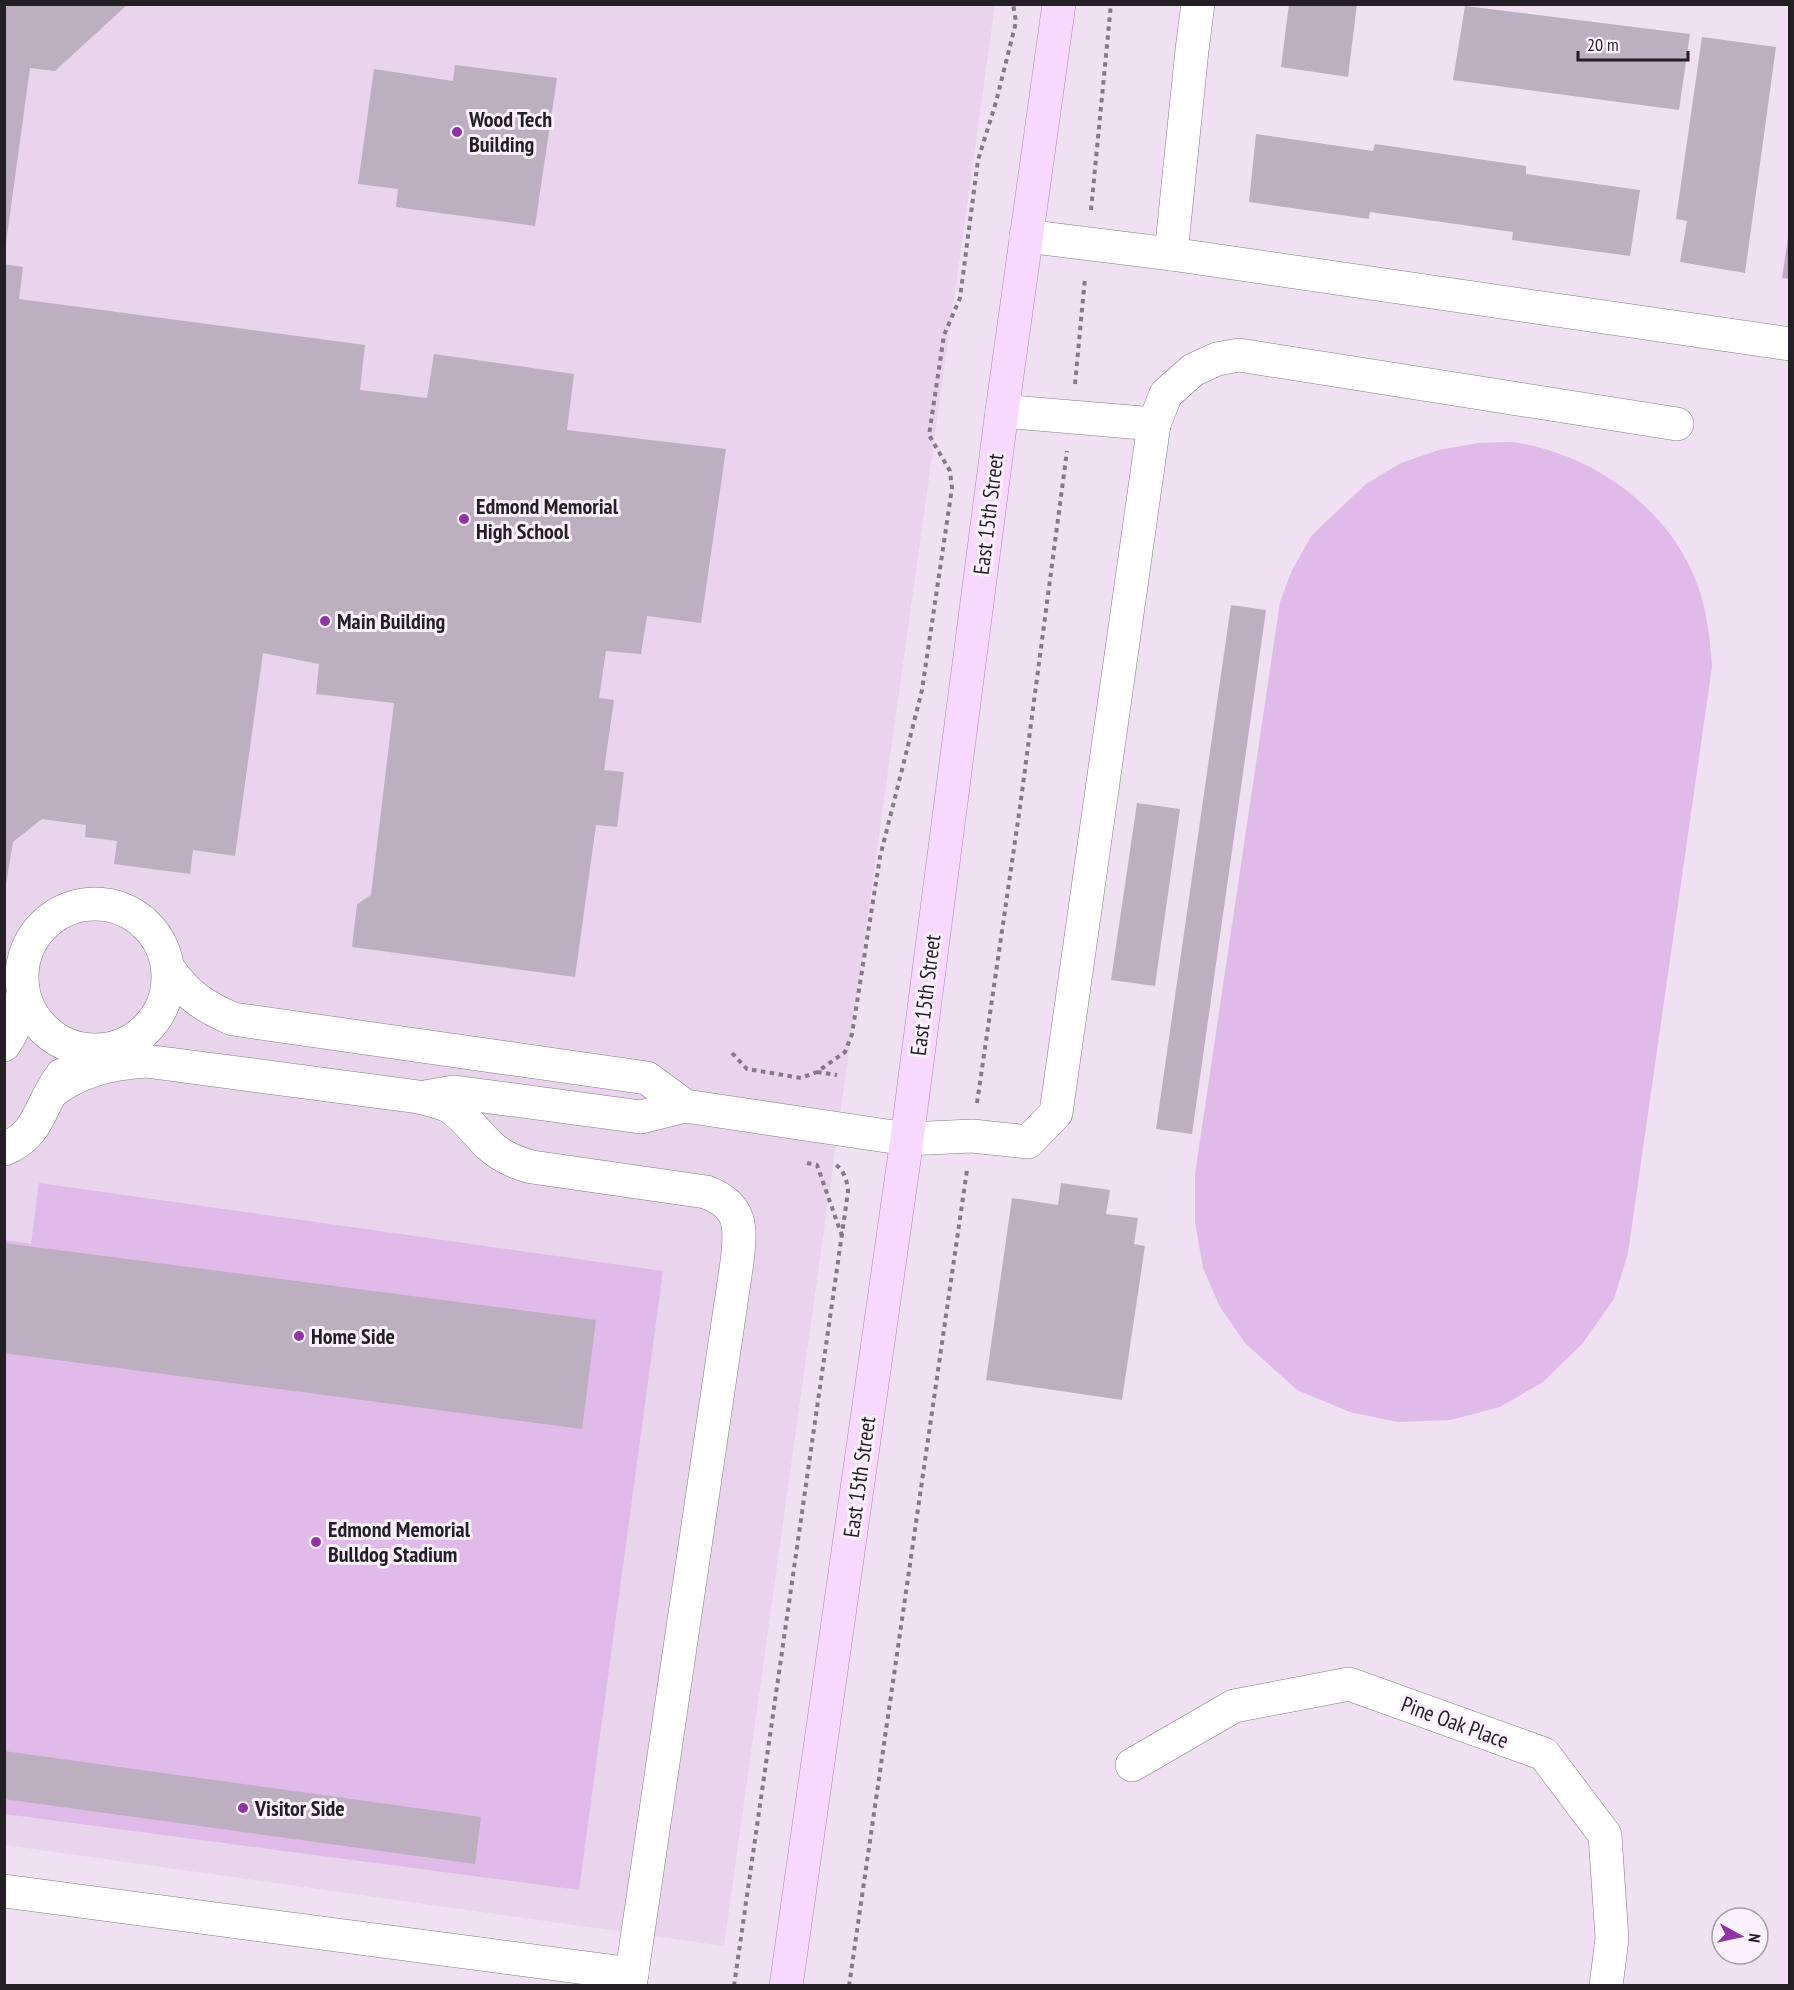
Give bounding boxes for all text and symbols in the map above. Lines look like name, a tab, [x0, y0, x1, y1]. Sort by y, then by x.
scale bar	[1578, 24, 1688, 62]
text: 20 m	[1587, 33, 1619, 56]
place label: Wood Tech Building	[468, 105, 552, 158]
marker: Wood Tech Building	[450, 125, 464, 139]
street label: East 15th Street	[967, 452, 1009, 576]
place label: Edmond Memorial High School	[476, 492, 619, 545]
marker: Edmond Memorial High School	[457, 512, 471, 526]
place label: Main Building	[337, 607, 445, 635]
marker: Main Building	[318, 614, 332, 628]
street label: East 15th Street	[904, 933, 946, 1057]
place label: Home Side	[311, 1322, 395, 1350]
marker: Home Side	[292, 1329, 306, 1343]
street label: East 15th Street	[837, 1415, 881, 1539]
place label: Edmond Memorial Bulldog Stadium	[328, 1515, 471, 1568]
marker: Edmond Memorial Bulldog Stadium	[309, 1535, 323, 1549]
street label: Pine Oak Place	[1398, 1690, 1512, 1754]
place label: Visitor Side	[254, 1794, 345, 1822]
marker: Visitor Side	[236, 1801, 250, 1815]
north arrow	[1710, 1906, 1770, 1966]
text: N	[1744, 1932, 1765, 1944]

